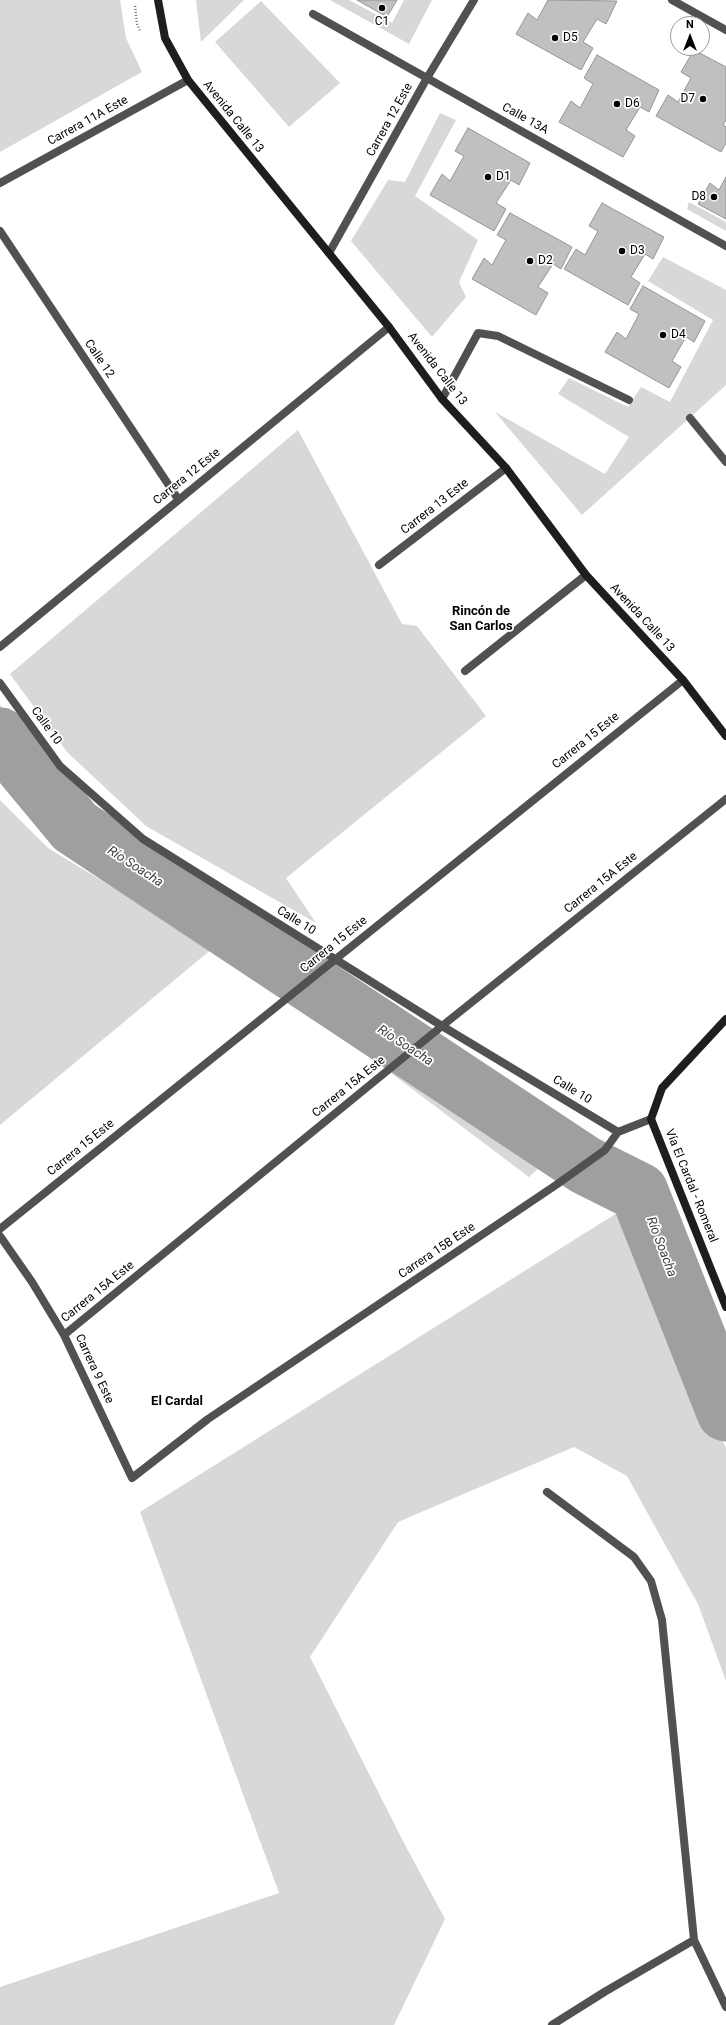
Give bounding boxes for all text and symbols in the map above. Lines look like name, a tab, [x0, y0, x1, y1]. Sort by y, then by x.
marker: C1	[377, 3, 387, 13]
place label: C1	[375, 15, 389, 29]
north arrow	[670, 16, 710, 56]
text: N	[686, 18, 694, 31]
place label: D5	[563, 31, 578, 45]
marker: D5	[550, 33, 560, 43]
street label: Avenida Calle 13	[200, 78, 266, 156]
street label: Carrera 12 Este	[364, 81, 416, 159]
place label: D7	[680, 92, 695, 106]
street label: Carrera 11A Este	[45, 93, 131, 149]
marker: D7	[698, 94, 708, 104]
place label: D6	[625, 97, 640, 111]
marker: D6	[612, 99, 622, 109]
street label: Calle 13A	[499, 100, 551, 138]
place label: D1	[496, 170, 511, 184]
marker: D1	[483, 172, 493, 182]
place label: D8	[691, 190, 706, 204]
marker: D8	[709, 192, 719, 202]
place label: D3	[630, 244, 645, 258]
marker: D3	[617, 246, 627, 256]
place label: D2	[538, 254, 553, 268]
marker: D2	[525, 256, 535, 266]
place label: D4	[671, 328, 686, 342]
street label: Avenida Calle 13	[404, 330, 470, 408]
marker: D4	[658, 330, 668, 340]
street label: Calle 12	[81, 337, 117, 381]
street label: Carrera 12 Este	[151, 446, 223, 508]
street label: Carrera 13 Este	[398, 476, 472, 538]
street label: Avenida Calle 13	[607, 581, 677, 655]
district label: Rincón de San Carlos	[449, 604, 513, 635]
street label: Calle 10	[28, 704, 64, 748]
street label: Carrera 15 Este	[550, 710, 622, 772]
water label: Río Soacha	[104, 843, 166, 891]
street label: Carrera 15A Este	[562, 849, 640, 917]
street label: Calle 10	[274, 904, 318, 938]
street label: Carrera 15 Este	[298, 914, 370, 976]
water label: Río Soacha	[374, 1022, 436, 1070]
street label: Carrera 15A Este	[310, 1053, 388, 1121]
street label: Calle 10	[550, 1073, 594, 1107]
street label: Carrera 15 Este	[45, 1117, 117, 1179]
street label: Vía El Cardal - Romeral	[662, 1127, 720, 1245]
water label: Río Soacha	[642, 1215, 680, 1279]
street label: Carrera 15B Este	[396, 1220, 478, 1282]
street label: Carrera 15A Este	[59, 1258, 137, 1326]
street label: Carrera 9 Este	[72, 1332, 116, 1406]
district label: El Cardal	[151, 1394, 203, 1410]

